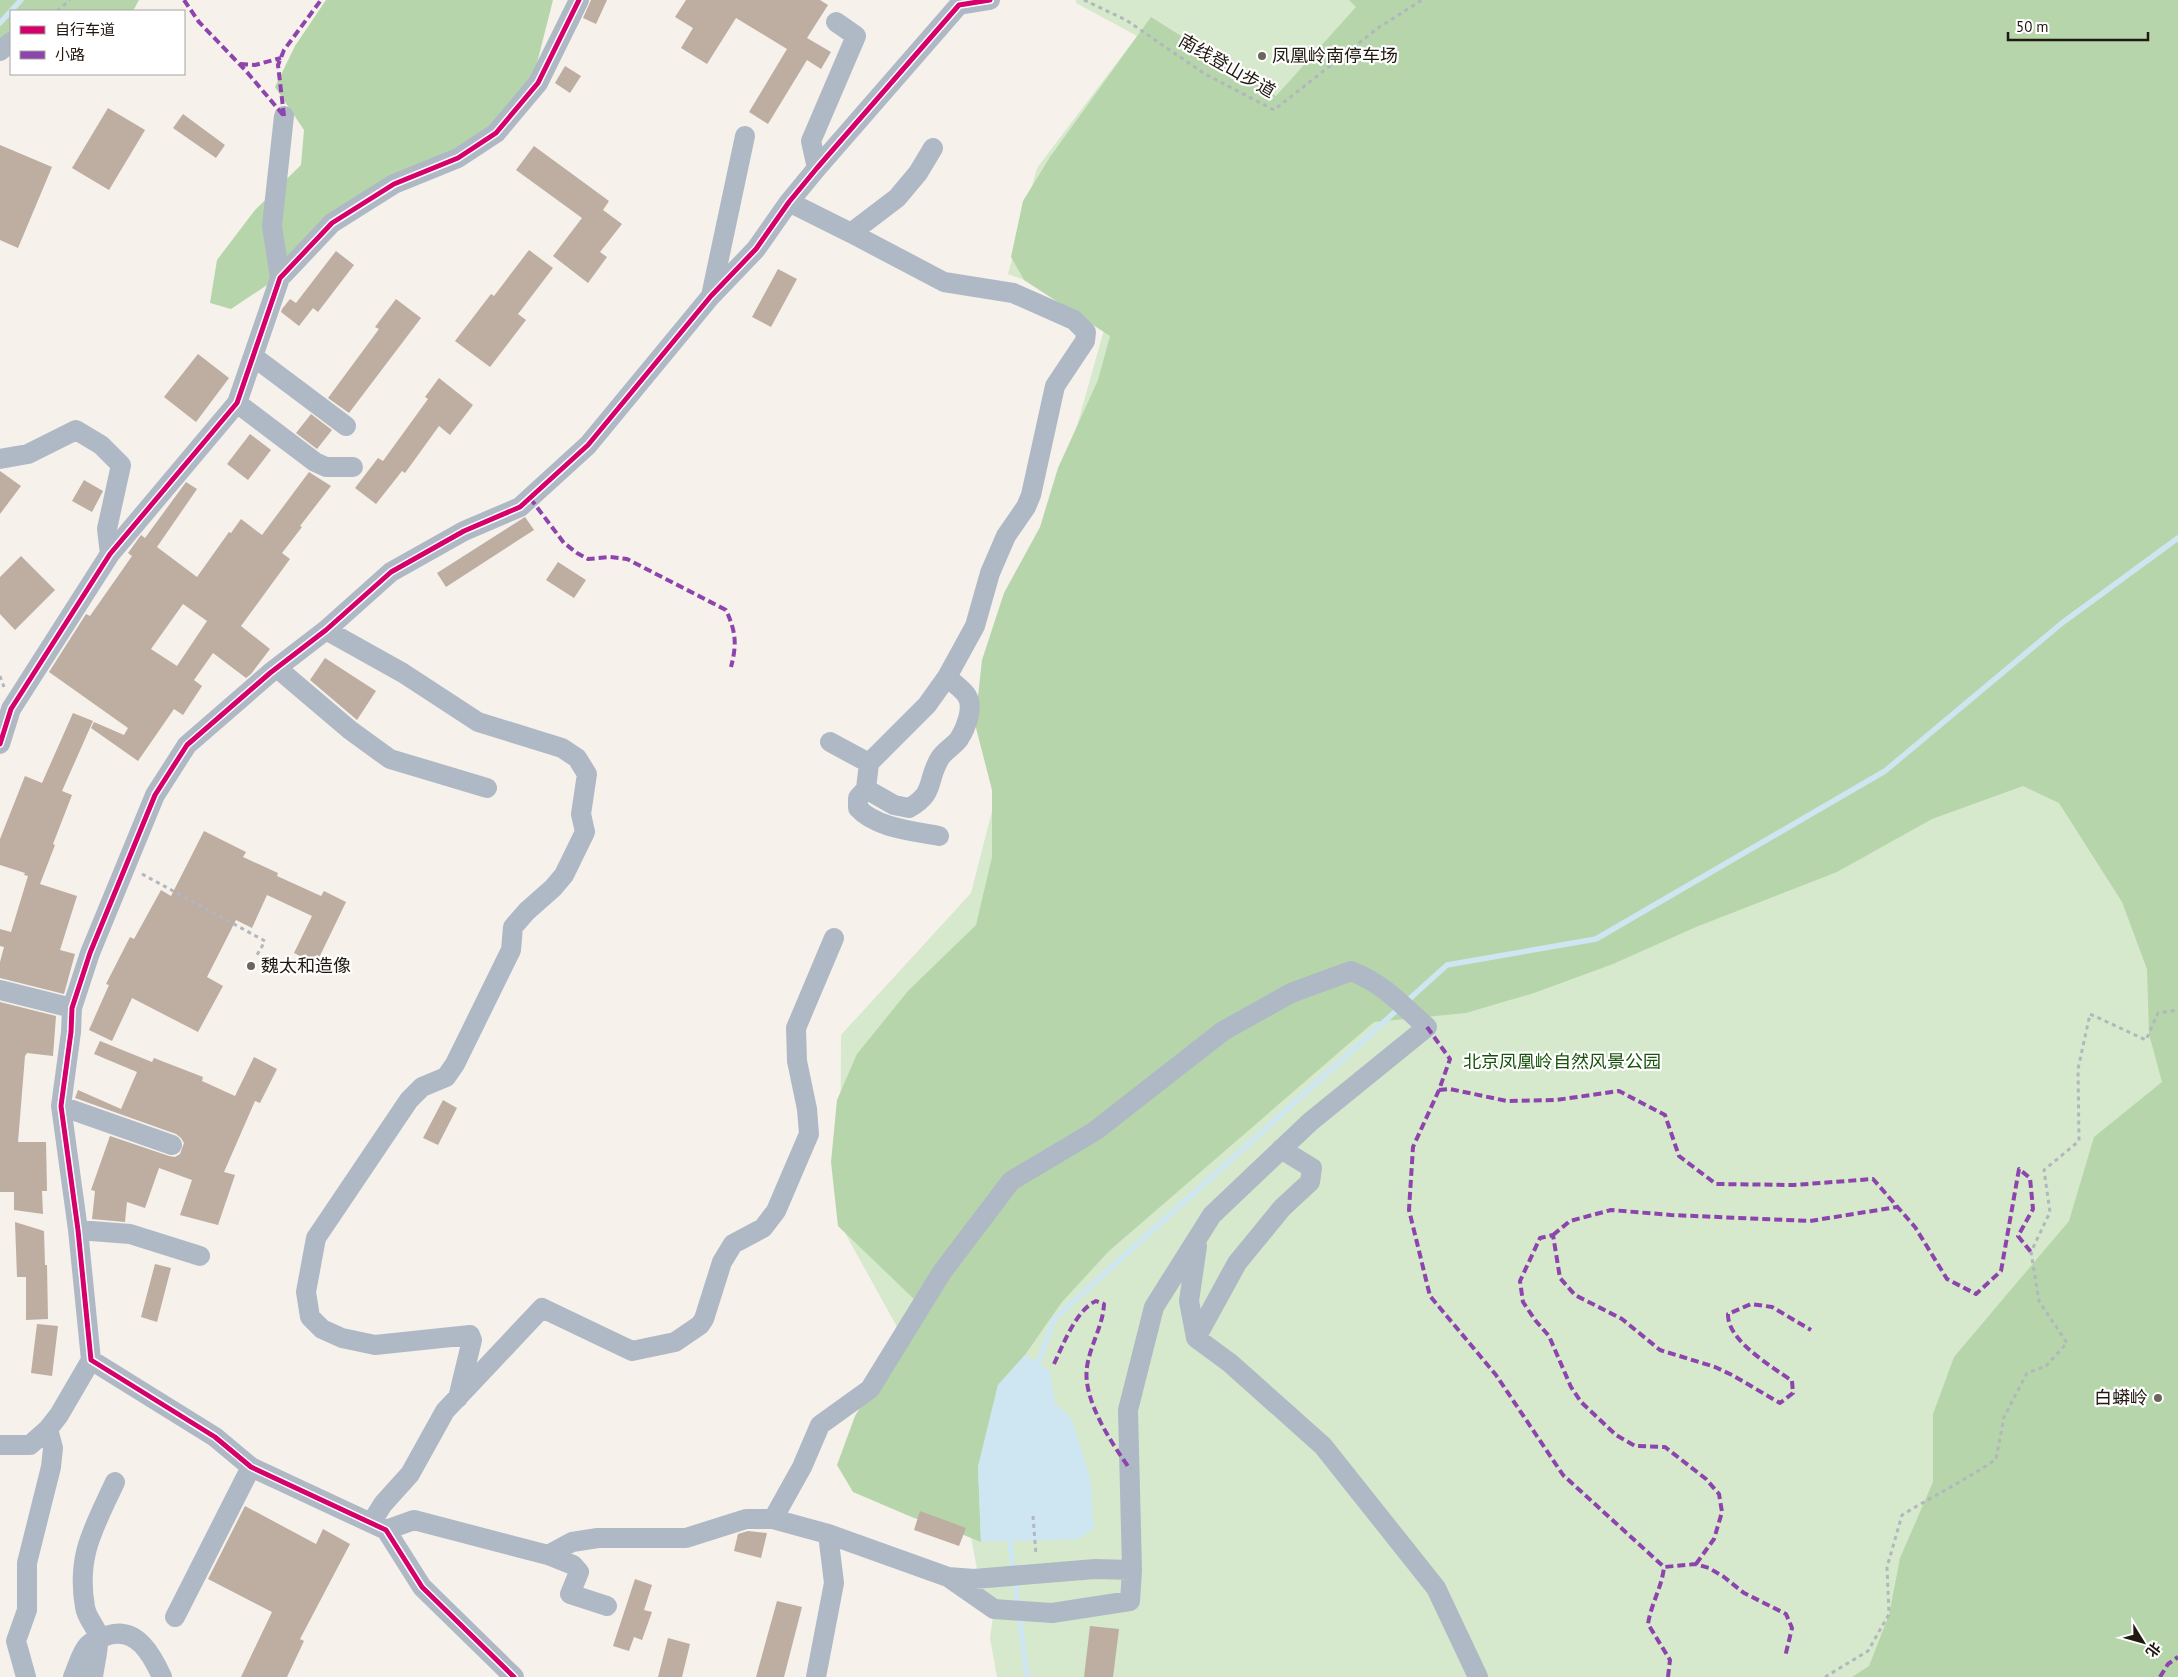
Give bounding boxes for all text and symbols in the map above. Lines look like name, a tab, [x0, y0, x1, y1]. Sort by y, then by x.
legend	[10, 10, 185, 75]
scale bar	[2008, 10, 2148, 42]
text: 50 m	[2016, 17, 2049, 36]
text: 自行车道	[55, 20, 115, 39]
street label: 南线登山步道	[1175, 29, 1280, 103]
place label: 凤凰岭南停车场	[1272, 44, 1398, 67]
text: 小路	[55, 45, 85, 64]
marker: 凤凰岭南停车场	[1256, 50, 1268, 62]
place label: 魏太和造像	[261, 954, 351, 977]
marker: 魏太和造像	[245, 960, 257, 972]
park label: 北京凤凰岭自然风景公园	[1463, 1050, 1661, 1073]
place label: 白蟒岭	[2094, 1386, 2148, 1409]
marker: 白蟒岭	[2152, 1392, 2164, 1404]
north arrow	[2118, 1617, 2168, 1667]
text: 北	[2142, 1639, 2165, 1661]

